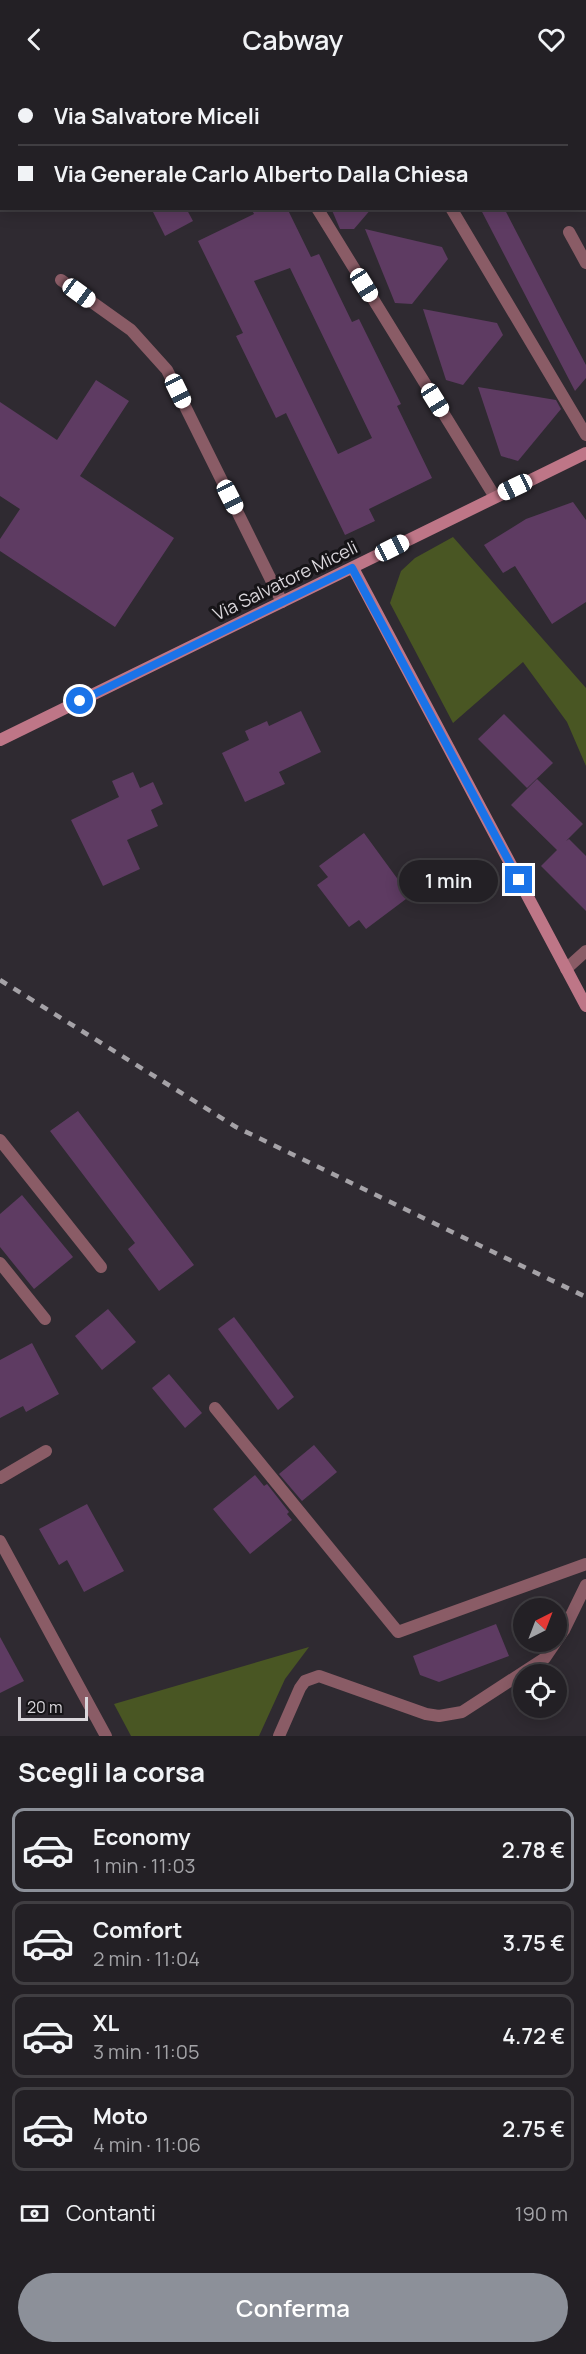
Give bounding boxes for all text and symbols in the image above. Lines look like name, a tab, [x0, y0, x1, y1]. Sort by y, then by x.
text: Cabway	[243, 21, 343, 58]
icon: back	[18, 23, 51, 56]
icon: heart	[535, 23, 568, 56]
text: Via Salvatore Miceli	[54, 101, 260, 131]
text: Via Generale Carlo Alberto Dalla Chiesa	[54, 159, 469, 189]
car	[347, 265, 381, 305]
car	[59, 275, 99, 311]
car	[162, 371, 194, 411]
car	[418, 380, 452, 420]
car	[495, 471, 535, 503]
car	[214, 477, 246, 517]
car	[372, 532, 412, 564]
street label: Via Salvatore Miceli	[209, 535, 361, 625]
route start	[66, 687, 93, 714]
callout: 1 min	[399, 859, 498, 901]
route end	[505, 866, 532, 893]
text: 1 min	[425, 867, 472, 894]
north arrow	[513, 1598, 567, 1652]
map controls	[513, 1598, 567, 1718]
button: locate	[513, 1664, 567, 1718]
scale bar	[18, 1694, 88, 1722]
text: 20 m	[27, 1696, 63, 1718]
text: Scegli la corsa	[18, 1753, 205, 1790]
text: Economy	[93, 1822, 191, 1852]
icon: car	[21, 1823, 75, 1877]
text: 2.78 €	[502, 1835, 565, 1865]
text: 1 min · 11:03	[93, 1852, 196, 1879]
text: Comfort	[93, 1915, 182, 1945]
icon: car	[21, 1916, 75, 1970]
text: 3.75 €	[503, 1928, 565, 1958]
text: 2 min · 11:04	[93, 1945, 200, 1972]
text: XL	[93, 2008, 119, 2038]
icon: car	[21, 2009, 75, 2063]
text: 4.72 €	[502, 2021, 565, 2051]
text: 3 min · 11:05	[93, 2038, 199, 2065]
text: Moto	[93, 2101, 148, 2131]
icon: car	[21, 2102, 75, 2156]
text: 2.75 €	[502, 2114, 565, 2144]
text: 4 min · 11:06	[93, 2131, 201, 2158]
icon: cash	[18, 2197, 51, 2230]
text: Contanti	[66, 2198, 156, 2228]
text: 190 m	[515, 2200, 568, 2227]
button: Conferma	[18, 2273, 568, 2342]

